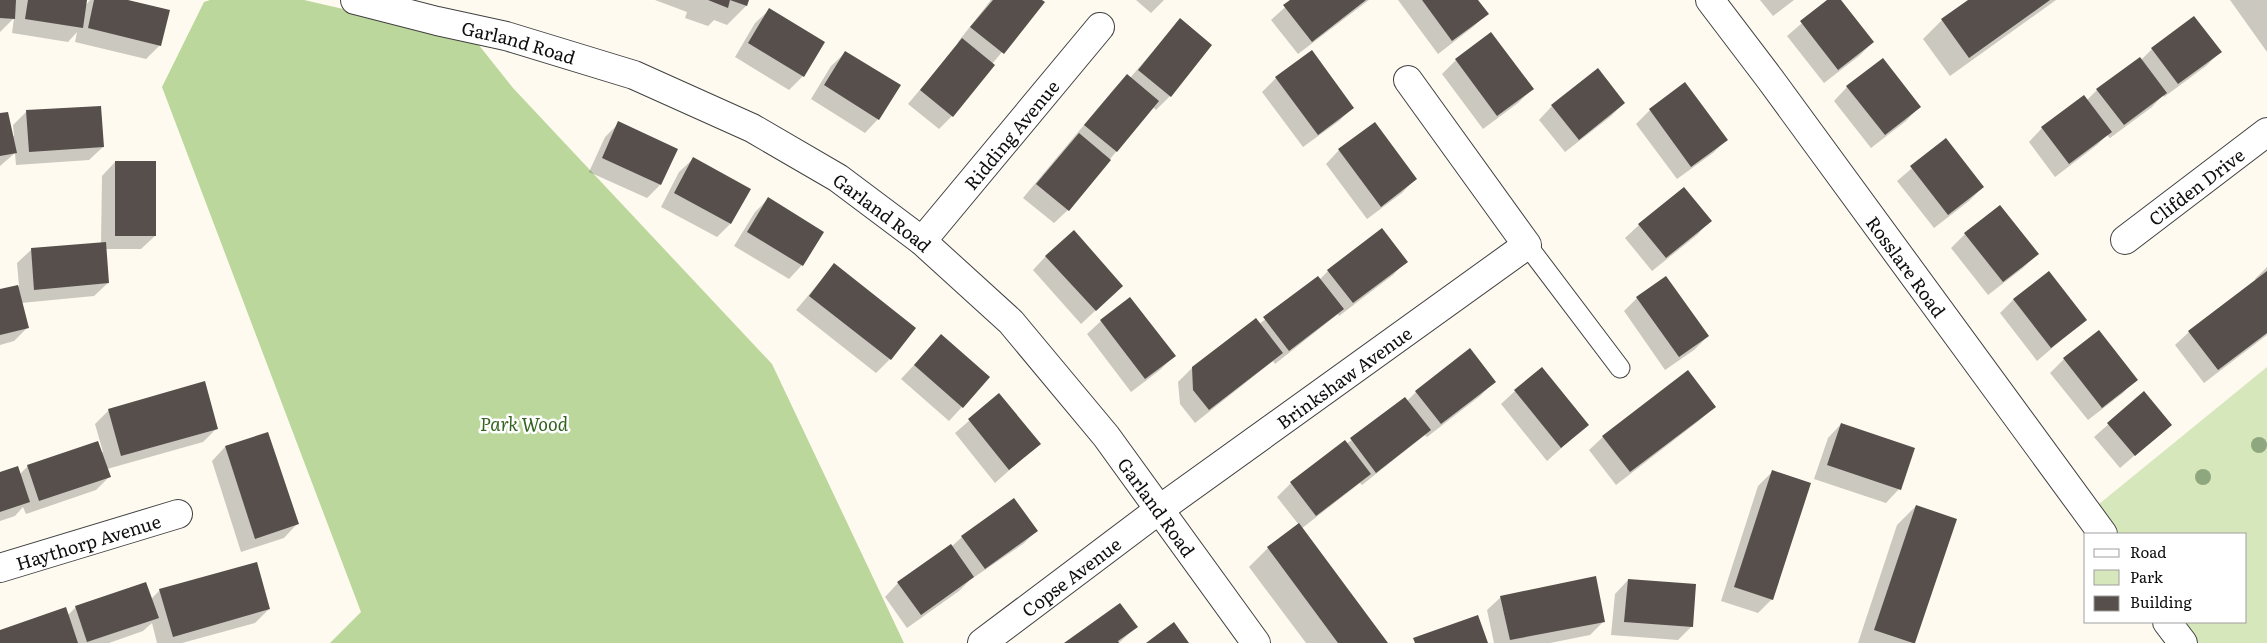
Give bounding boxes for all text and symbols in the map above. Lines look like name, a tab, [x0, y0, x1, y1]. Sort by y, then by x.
street label: Garland Road	[459, 13, 579, 70]
street label: Ridding Avenue	[957, 73, 1065, 195]
street label: Clifden Drive	[2142, 141, 2249, 231]
street label: Garland Road	[828, 166, 938, 257]
street label: Rosslare Road	[1861, 210, 1953, 322]
street label: Brinkshaw Avenue	[1270, 319, 1417, 435]
park label: Park Wood	[480, 410, 569, 437]
street label: Garland Road	[1112, 451, 1203, 562]
street label: Haythorp Avenue	[12, 507, 164, 576]
street label: Copse Avenue	[1015, 530, 1126, 623]
legend	[2084, 533, 2247, 623]
text: Road	[2130, 540, 2166, 563]
text: Park	[2130, 565, 2164, 588]
text: Building	[2130, 590, 2192, 613]

